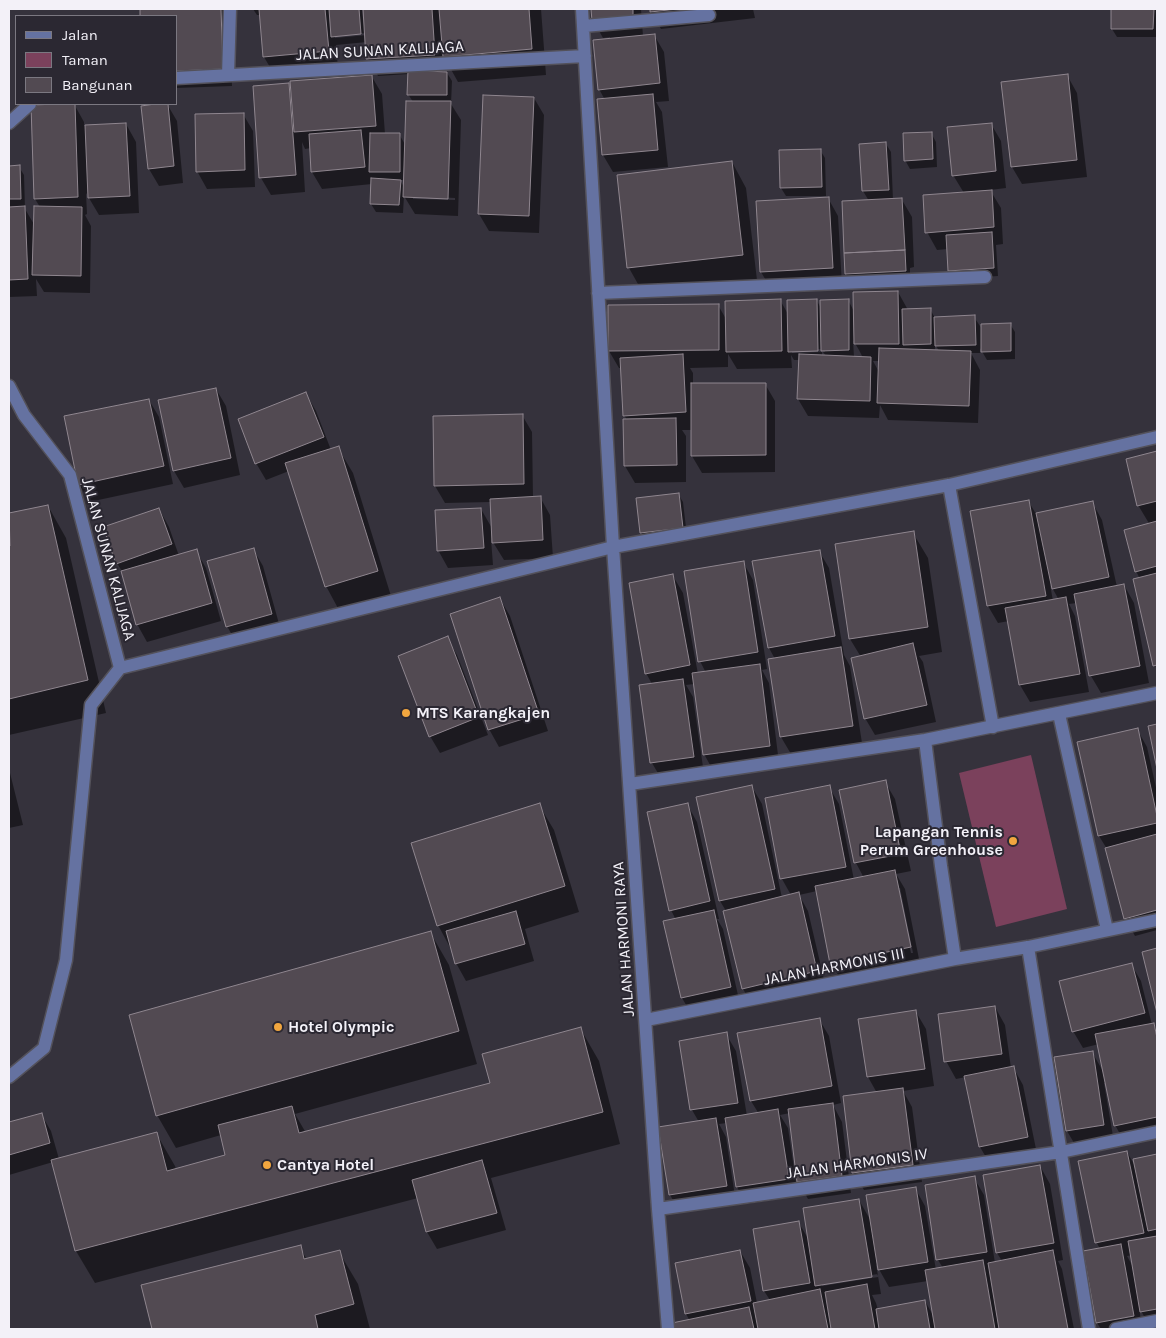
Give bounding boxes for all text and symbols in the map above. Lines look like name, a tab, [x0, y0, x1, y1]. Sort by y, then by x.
legend	[15, 15, 178, 105]
text: Jalan	[62, 26, 98, 44]
street label: JALAN SUNAN KALIJAGA	[296, 37, 464, 65]
text: Taman	[62, 51, 108, 69]
text: Bangunan	[62, 76, 133, 94]
street label: JALAN SUNAN KALIJAGA	[77, 475, 139, 643]
place label: MTS Karangkajen	[416, 703, 550, 723]
marker: MTS Karangkajen	[400, 707, 412, 719]
place label: Lapangan Tennis Perum Greenhouse	[860, 822, 1003, 860]
marker: Lapangan Tennis Perum Greenhouse	[1007, 835, 1019, 847]
street label: JALAN HARMONI RAYA	[609, 861, 639, 1017]
street label: JALAN HARMONIS III	[762, 944, 906, 990]
place label: Hotel Olympic	[288, 1017, 395, 1037]
marker: Hotel Olympic	[272, 1021, 284, 1033]
street label: JALAN HARMONIS IV	[785, 1145, 929, 1183]
place label: Cantya Hotel	[277, 1155, 374, 1175]
marker: Cantya Hotel	[261, 1159, 273, 1171]

